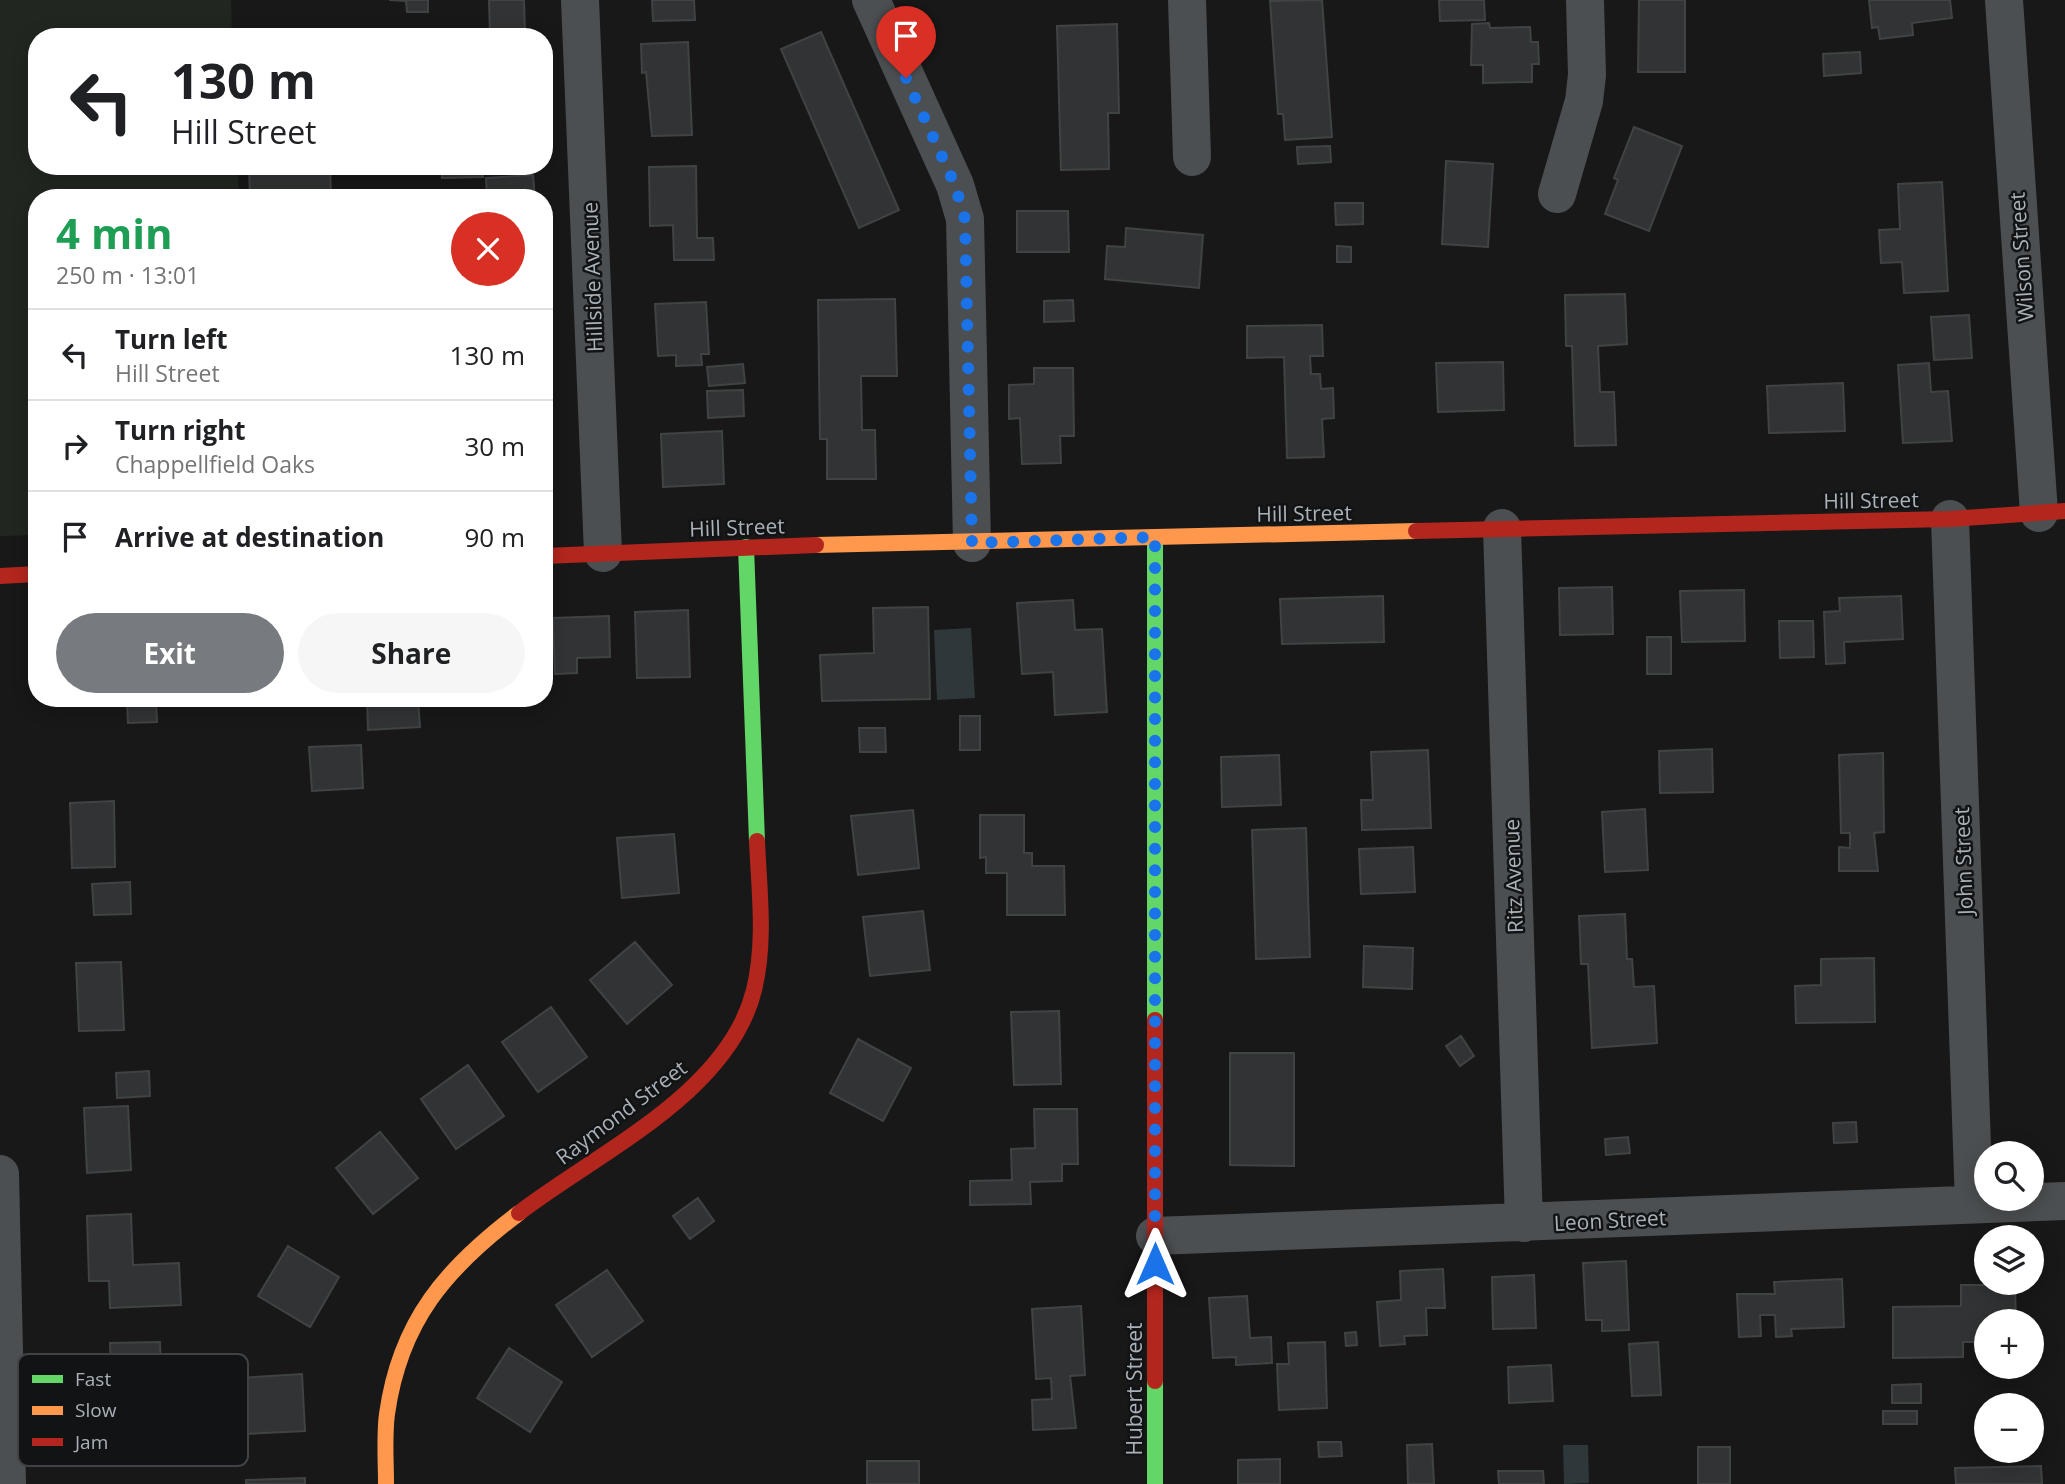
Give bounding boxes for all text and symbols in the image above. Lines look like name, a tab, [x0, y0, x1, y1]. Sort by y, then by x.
pin	[876, 6, 936, 78]
icon: arrive	[887, 17, 925, 55]
text: 130 m	[171, 47, 316, 113]
icon: left	[56, 56, 147, 147]
text: Hill Street	[171, 110, 317, 153]
street label: Wilson Street	[2003, 191, 2039, 323]
street label: Hillside Avenue	[575, 202, 609, 352]
text: 4 min	[56, 204, 173, 261]
button: close	[451, 212, 525, 286]
text: 250 m · 13:01	[56, 259, 199, 291]
text: Turn left	[115, 321, 227, 357]
icon: left	[56, 336, 94, 374]
text: 130 m	[450, 337, 525, 373]
text: Hill Street	[115, 357, 220, 389]
text: Turn right	[115, 412, 246, 448]
icon: right	[56, 427, 94, 465]
text: 30 m	[464, 428, 525, 464]
text: Chappellfield Oaks	[115, 448, 315, 480]
street label: Hill Street	[1823, 485, 1919, 515]
street label: Hill Street	[1256, 498, 1352, 528]
street label: Hill Street	[689, 511, 785, 543]
icon: arrive	[56, 518, 94, 556]
text: Arrive at destination	[115, 519, 384, 555]
text: 90 m	[464, 519, 525, 555]
button: Exit	[56, 613, 284, 693]
button: Share	[298, 613, 525, 693]
street label: John Street	[1947, 806, 1979, 918]
street label: Ritz Avenue	[1497, 818, 1529, 934]
street label: Raymond Street	[550, 1054, 692, 1170]
map controls	[1974, 1141, 2044, 1463]
button: search	[1974, 1141, 2044, 1211]
street label: Leon Street	[1553, 1203, 1667, 1237]
button: layers	[1974, 1225, 2044, 1295]
position arrow	[1118, 1227, 1192, 1301]
button: +	[1974, 1309, 2044, 1379]
street label: Hubert Street	[1120, 1322, 1148, 1456]
legend	[18, 1354, 248, 1466]
text: Fast	[75, 1366, 111, 1392]
button: −	[1974, 1393, 2044, 1463]
text: Slow	[75, 1397, 117, 1423]
text: Jam	[73, 1429, 108, 1455]

